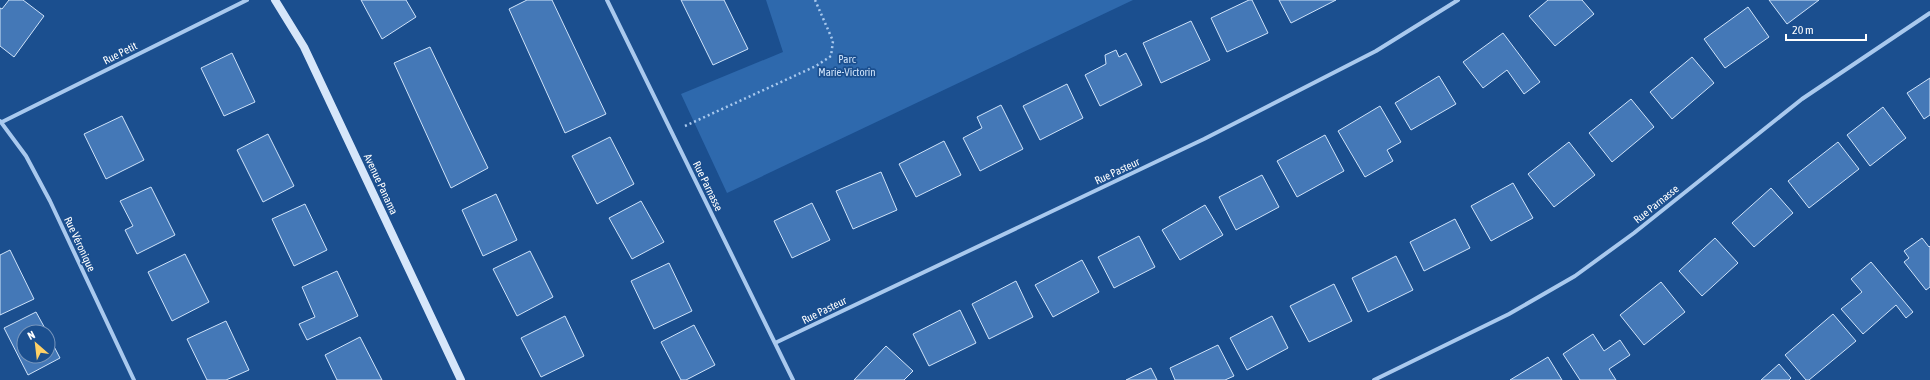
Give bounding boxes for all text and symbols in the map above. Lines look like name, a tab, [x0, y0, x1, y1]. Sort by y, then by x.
scale bar	[1786, 16, 1866, 42]
text: 20 m	[1792, 23, 1814, 37]
street label: Rue Petit	[101, 39, 139, 67]
park label: Parc Marie-Victorin	[818, 53, 876, 78]
street label: Avenue Panama	[362, 152, 400, 216]
street label: Rue Pasteur	[1093, 155, 1142, 187]
street label: Rue Parnasse	[691, 159, 725, 213]
street label: Rue Parnasse	[1631, 182, 1681, 226]
street label: Rue Véronique	[62, 215, 98, 273]
street label: Rue Pasteur	[800, 294, 849, 326]
north arrow	[16, 324, 56, 364]
text: N	[26, 328, 37, 342]

